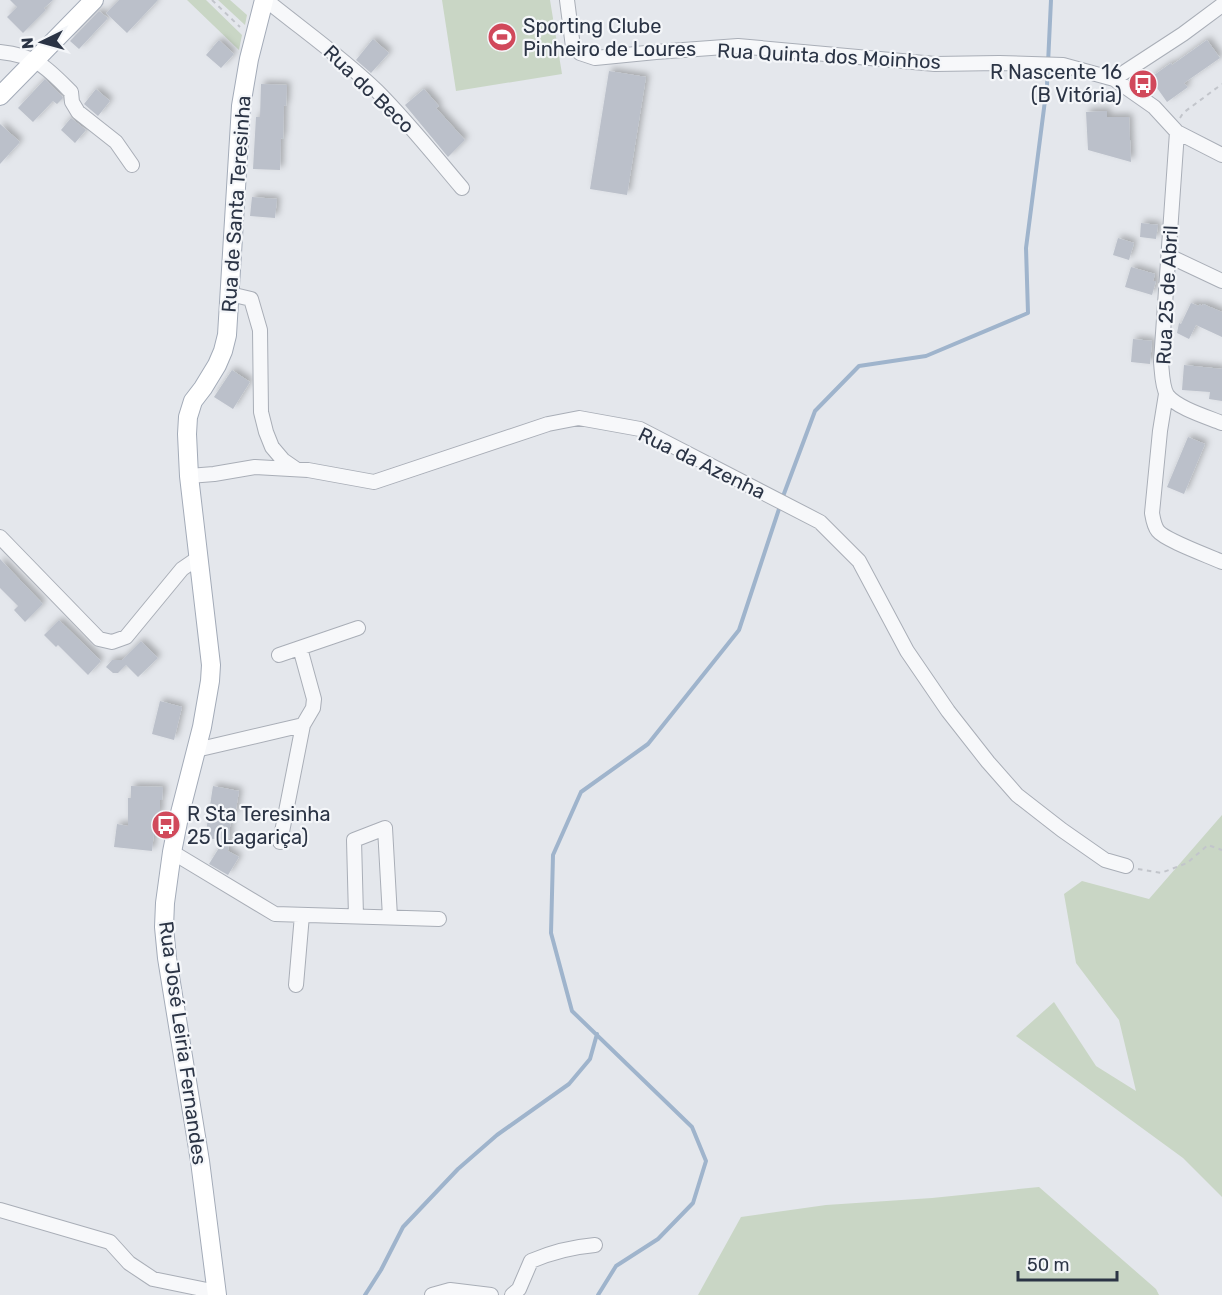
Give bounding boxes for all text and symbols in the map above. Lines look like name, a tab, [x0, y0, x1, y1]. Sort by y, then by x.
north arrow	[12, 12, 72, 72]
place label: Sporting Clube Pinheiro de Loures	[523, 14, 696, 61]
sports icon: Sporting Clube Pinheiro de Loures	[486, 21, 518, 53]
text: N	[18, 37, 38, 50]
street label: Rua Quinta dos Moinhos	[717, 38, 941, 74]
street label: Rua do Beco	[319, 40, 419, 138]
place label: R Nascente 16 (B Vitória)	[990, 60, 1122, 107]
bus stop icon: R Nascente 16 (B Vitória)	[1127, 68, 1159, 100]
street label: Rua de Santa Teresinha	[216, 95, 256, 313]
street label: Rua 25 de Abril	[1151, 225, 1183, 365]
street label: Rua da Azenha	[635, 422, 769, 504]
place label: R Sta Teresinha 25 (Lagariça)	[187, 802, 331, 849]
bus stop icon: R Sta Teresinha 25 (Lagariça)	[150, 809, 182, 841]
street label: Rua José Leiria Fernandes	[154, 920, 212, 1166]
scale bar	[1018, 1244, 1117, 1282]
text: 50 m	[1027, 1254, 1070, 1276]

